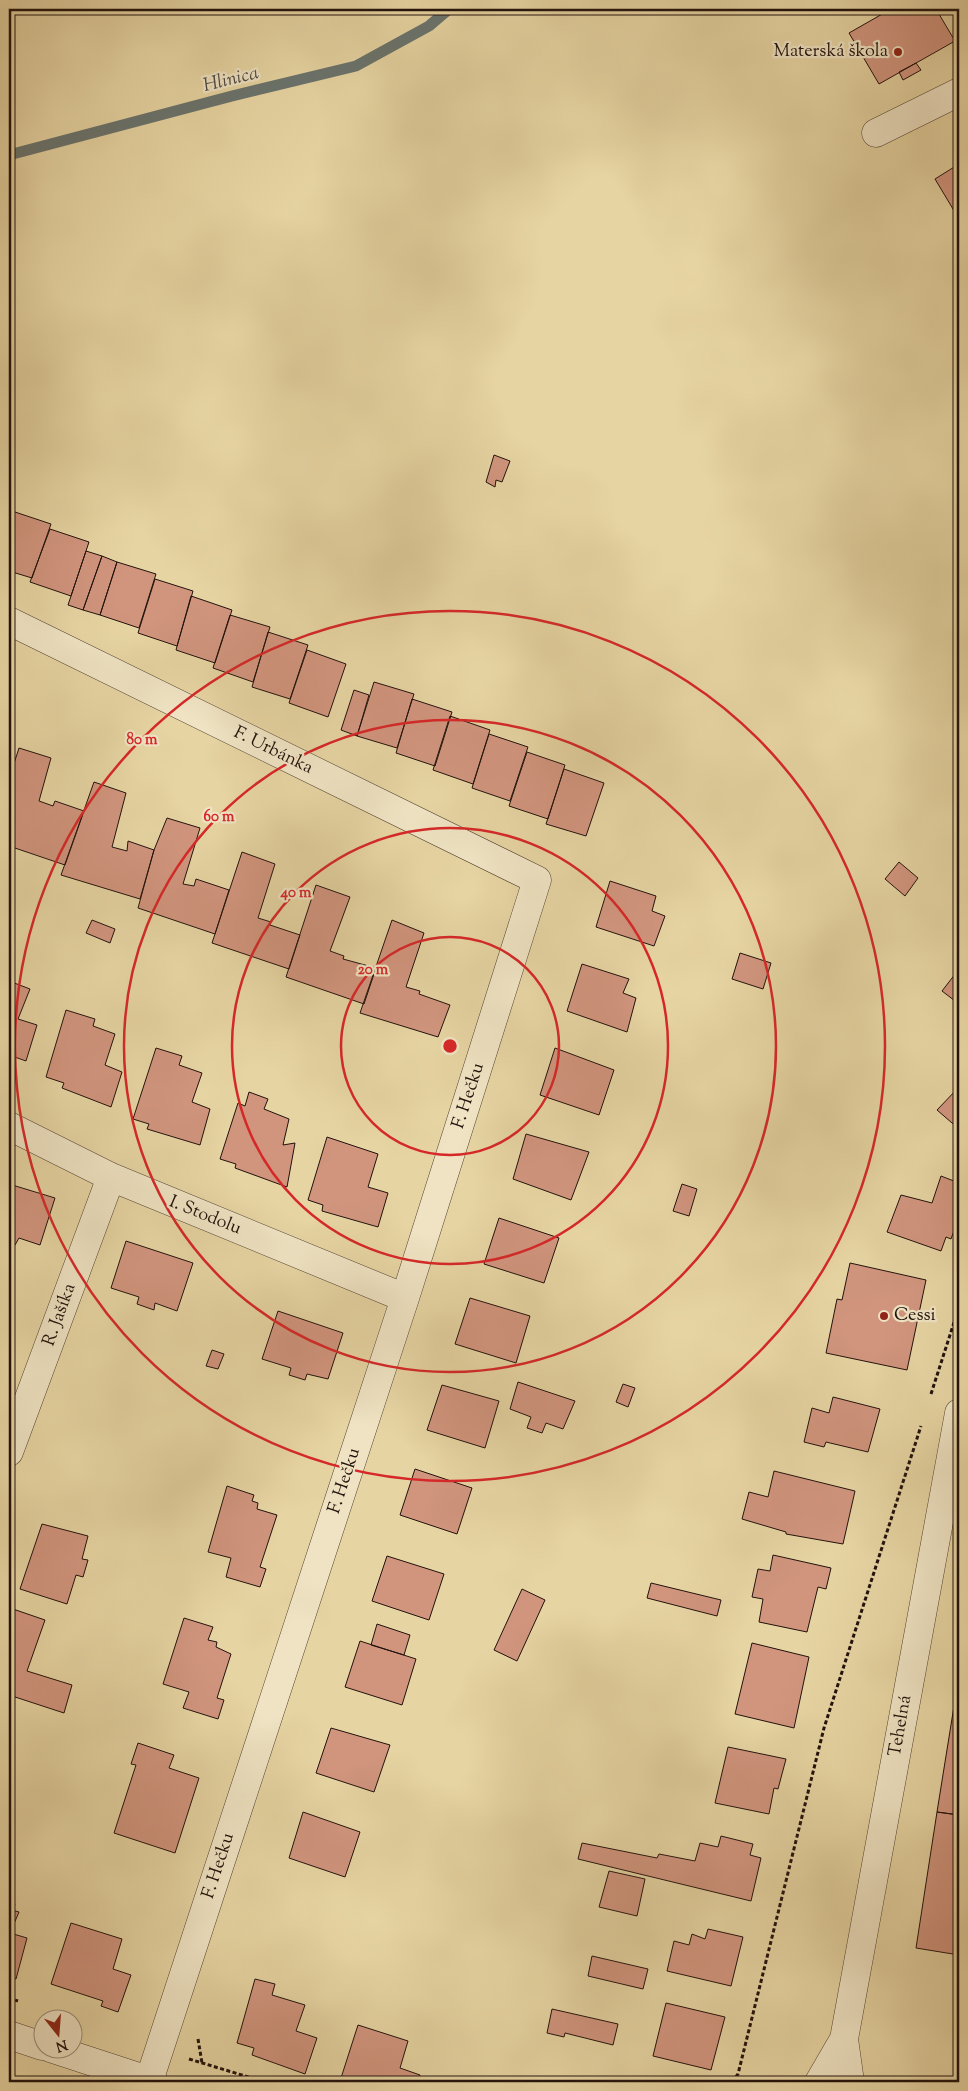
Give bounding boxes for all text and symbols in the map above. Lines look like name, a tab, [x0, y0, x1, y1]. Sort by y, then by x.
place label: Materská škola	[773, 39, 888, 65]
marker: Materská škola	[892, 46, 904, 58]
water label: Hlinica	[200, 60, 262, 100]
street label: F. Urbánka	[229, 721, 317, 781]
text: 80 m	[126, 730, 158, 751]
text: 60 m	[204, 807, 235, 828]
text: 40 m	[280, 883, 312, 904]
text: 20 m	[358, 960, 389, 981]
centre of rings	[441, 1037, 459, 1055]
street label: F. Hečku	[446, 1060, 492, 1132]
street label: I. Stodolu	[165, 1190, 245, 1242]
street label: R. Jašíka	[37, 1280, 83, 1350]
place label: Cessi	[894, 1303, 936, 1329]
marker: Cessi	[878, 1310, 890, 1322]
street label: F. Hečku	[322, 1445, 368, 1517]
street label: Tehelná	[883, 1693, 919, 1759]
street label: F. Hečku	[196, 1830, 242, 1902]
north arrow	[32, 2008, 82, 2058]
text: N	[53, 2033, 69, 2056]

